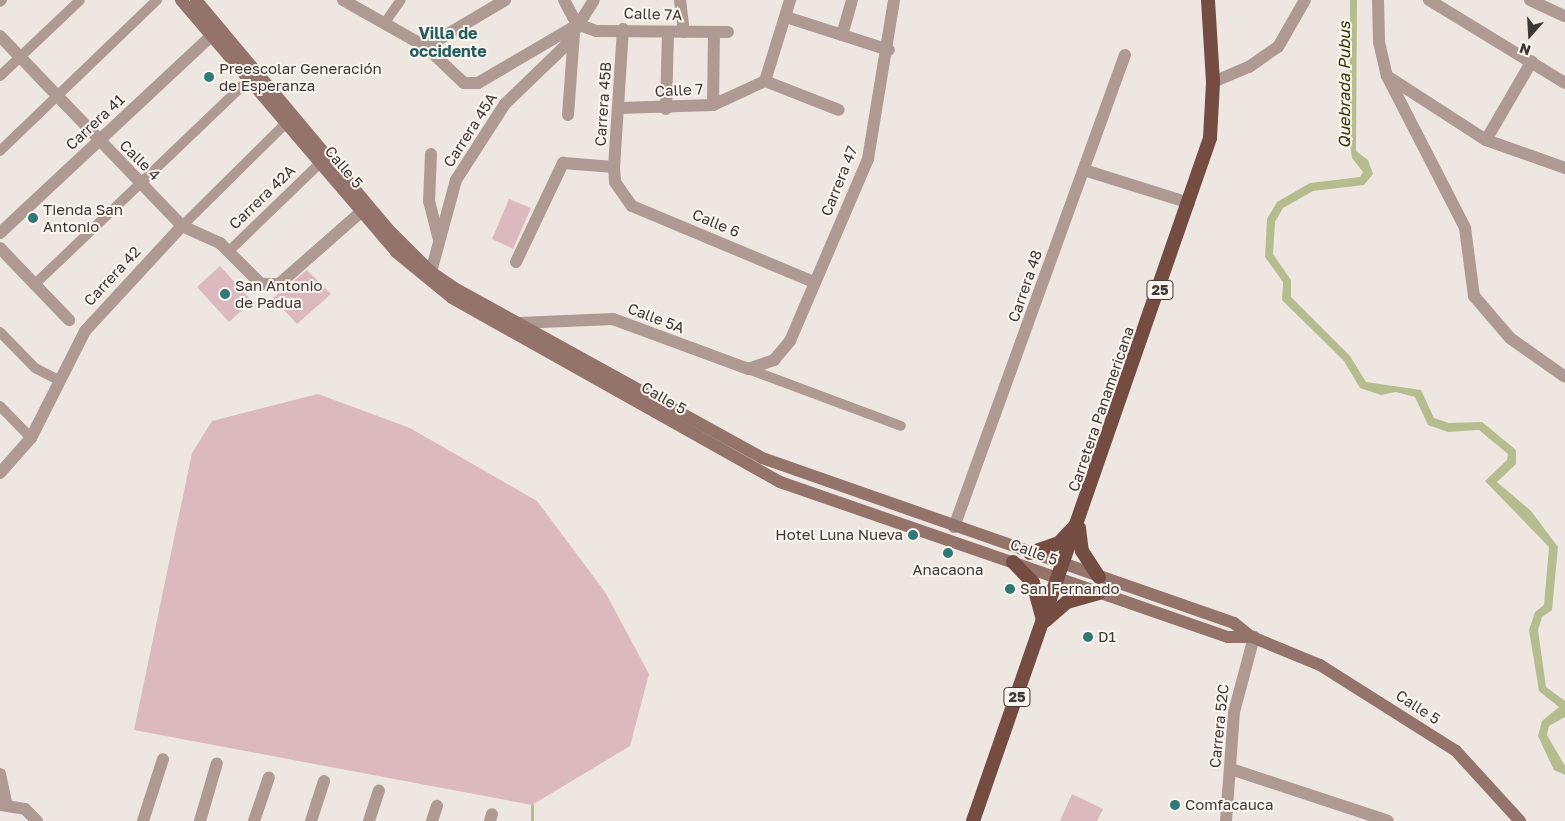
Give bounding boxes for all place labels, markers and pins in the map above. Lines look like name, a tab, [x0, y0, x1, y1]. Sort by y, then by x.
place label: Preescolar Generación de Esperanza	[219, 59, 382, 94]
marker: Preescolar Generación de Esperanza	[203, 71, 215, 83]
place label: Tienda San Antonio	[43, 200, 123, 235]
marker: Tienda San Antonio	[27, 212, 39, 224]
place label: San Antonio de Padua	[235, 276, 322, 311]
marker: San Antonio de Padua	[219, 288, 231, 300]
place label: Hotel Luna Nueva	[775, 526, 903, 544]
marker: Hotel Luna Nueva	[907, 529, 919, 541]
marker: Anacaona	[942, 547, 954, 559]
place label: Anacaona	[912, 561, 984, 579]
place label: San Fernando	[1020, 580, 1120, 598]
marker: San Fernando	[1004, 583, 1016, 595]
place label: D1	[1098, 628, 1116, 646]
marker: D1	[1082, 631, 1094, 643]
place label: Comfacauca	[1185, 796, 1273, 814]
marker: Comfacauca	[1169, 799, 1181, 811]

